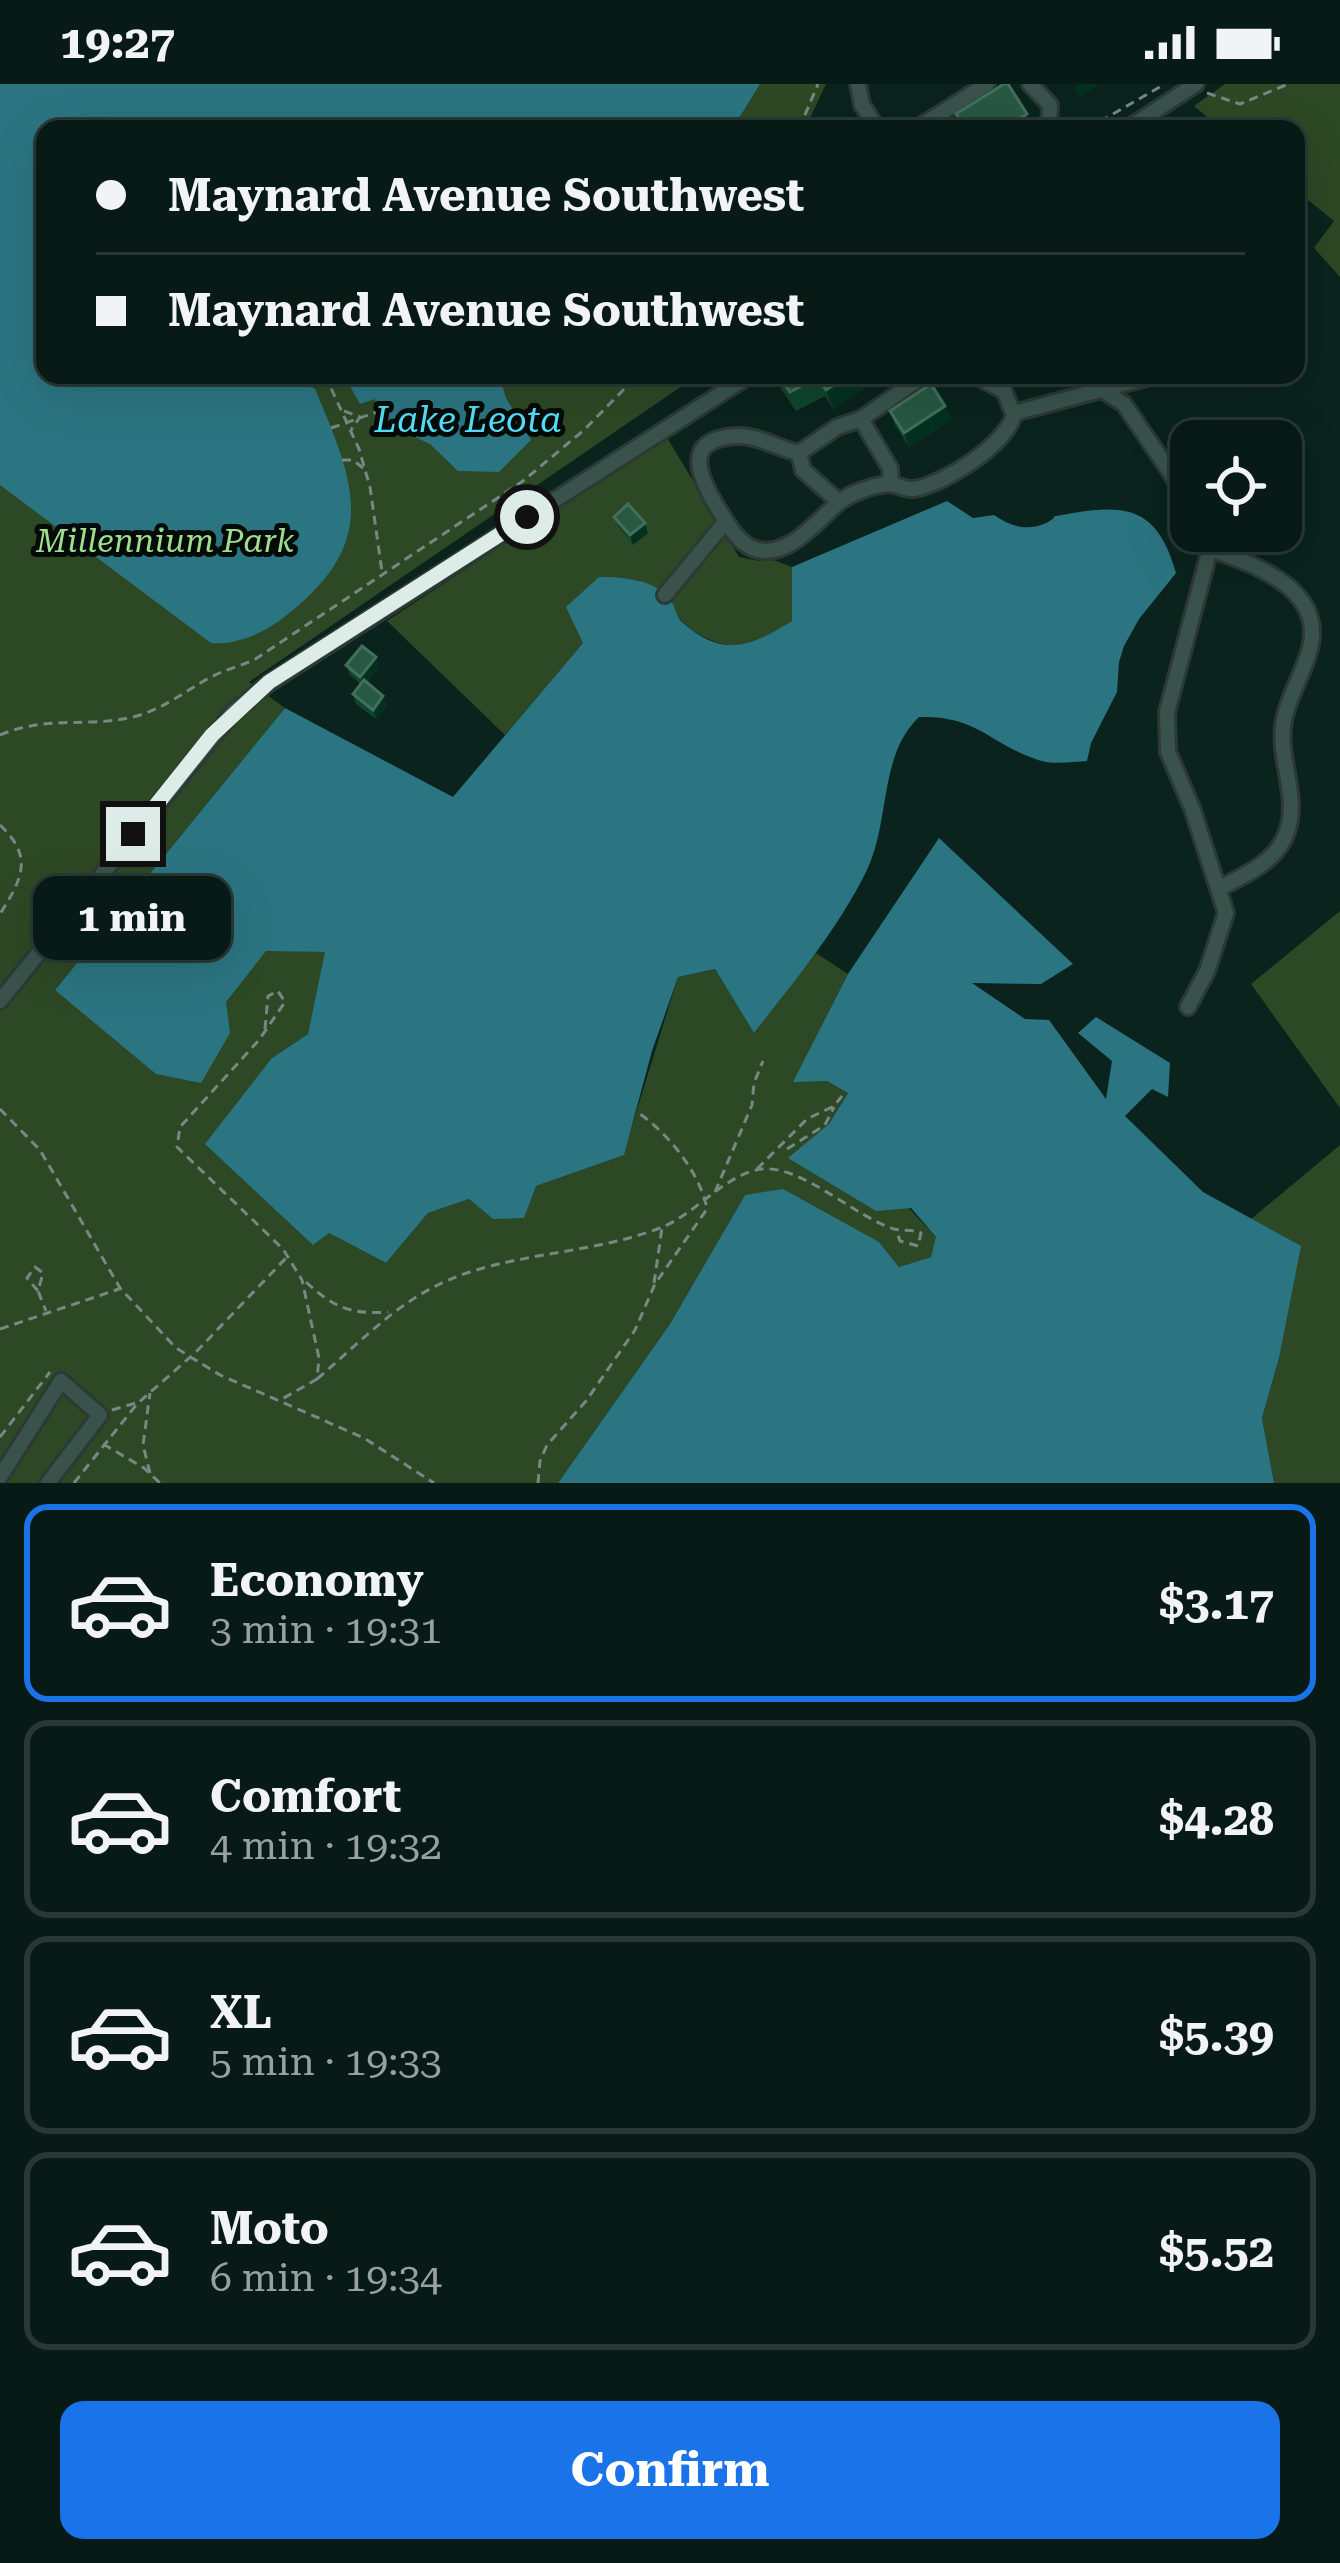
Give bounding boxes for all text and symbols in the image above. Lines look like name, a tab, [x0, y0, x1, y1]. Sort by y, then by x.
text: 19:27	[60, 16, 175, 69]
text: Maynard Avenue Southwest	[168, 169, 804, 222]
text: Maynard Avenue Southwest	[168, 284, 804, 337]
water label: Lake Leota	[373, 399, 562, 441]
map controls	[1170, 420, 1302, 552]
button: locate	[1170, 420, 1302, 552]
route start	[500, 490, 554, 544]
park label: Millennium Park	[35, 521, 294, 560]
route end	[106, 807, 160, 861]
callout: 1 min	[34, 876, 232, 960]
text: 1 min	[78, 895, 186, 941]
icon: car	[66, 1549, 174, 1657]
text: Economy	[210, 1554, 424, 1607]
text: $3.17	[1159, 1577, 1274, 1630]
text: 3 min · 19:31	[210, 1607, 442, 1653]
icon: car	[66, 1765, 174, 1873]
text: Comfort	[210, 1770, 401, 1823]
text: $4.28	[1159, 1793, 1274, 1846]
text: 4 min · 19:32	[210, 1823, 442, 1869]
icon: car	[66, 1981, 174, 2089]
text: XL	[210, 1986, 272, 2039]
text: $5.39	[1159, 2009, 1274, 2062]
text: 5 min · 19:33	[210, 2039, 442, 2085]
icon: car	[66, 2197, 174, 2305]
text: Moto	[210, 2202, 329, 2255]
text: $5.52	[1159, 2225, 1274, 2278]
text: 6 min · 19:34	[210, 2255, 442, 2301]
button: Confirm	[60, 2401, 1280, 2539]

